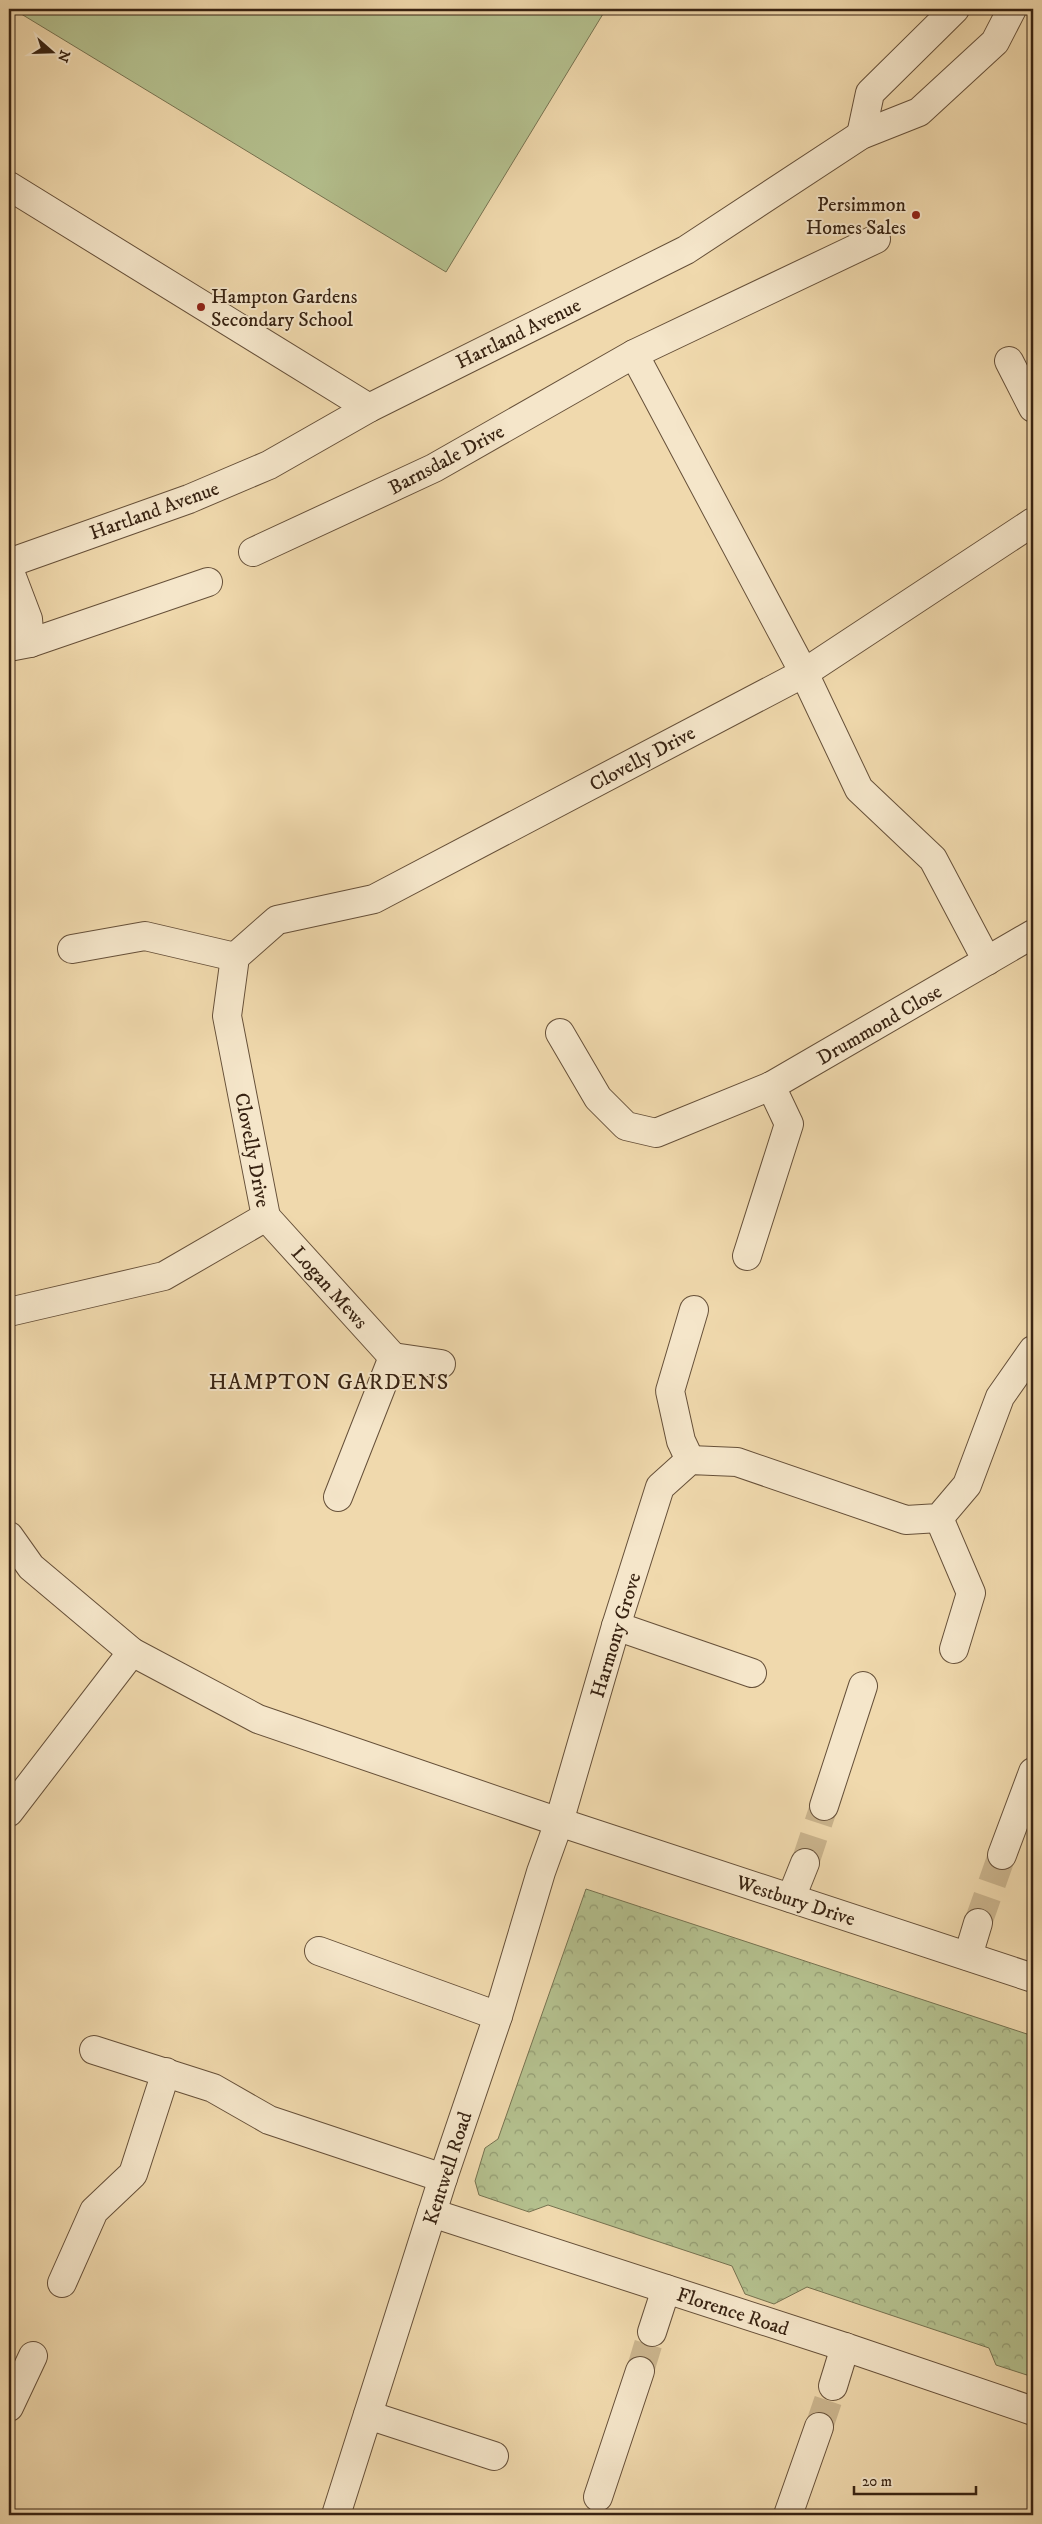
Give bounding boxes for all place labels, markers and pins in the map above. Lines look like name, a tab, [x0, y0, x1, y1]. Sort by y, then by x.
place label: Persimmon Homes Sales	[806, 193, 907, 241]
marker: Persimmon Homes Sales	[910, 209, 922, 221]
place label: Hampton Gardens Secondary School	[211, 285, 358, 333]
marker: Hampton Gardens Secondary School	[195, 301, 207, 313]

